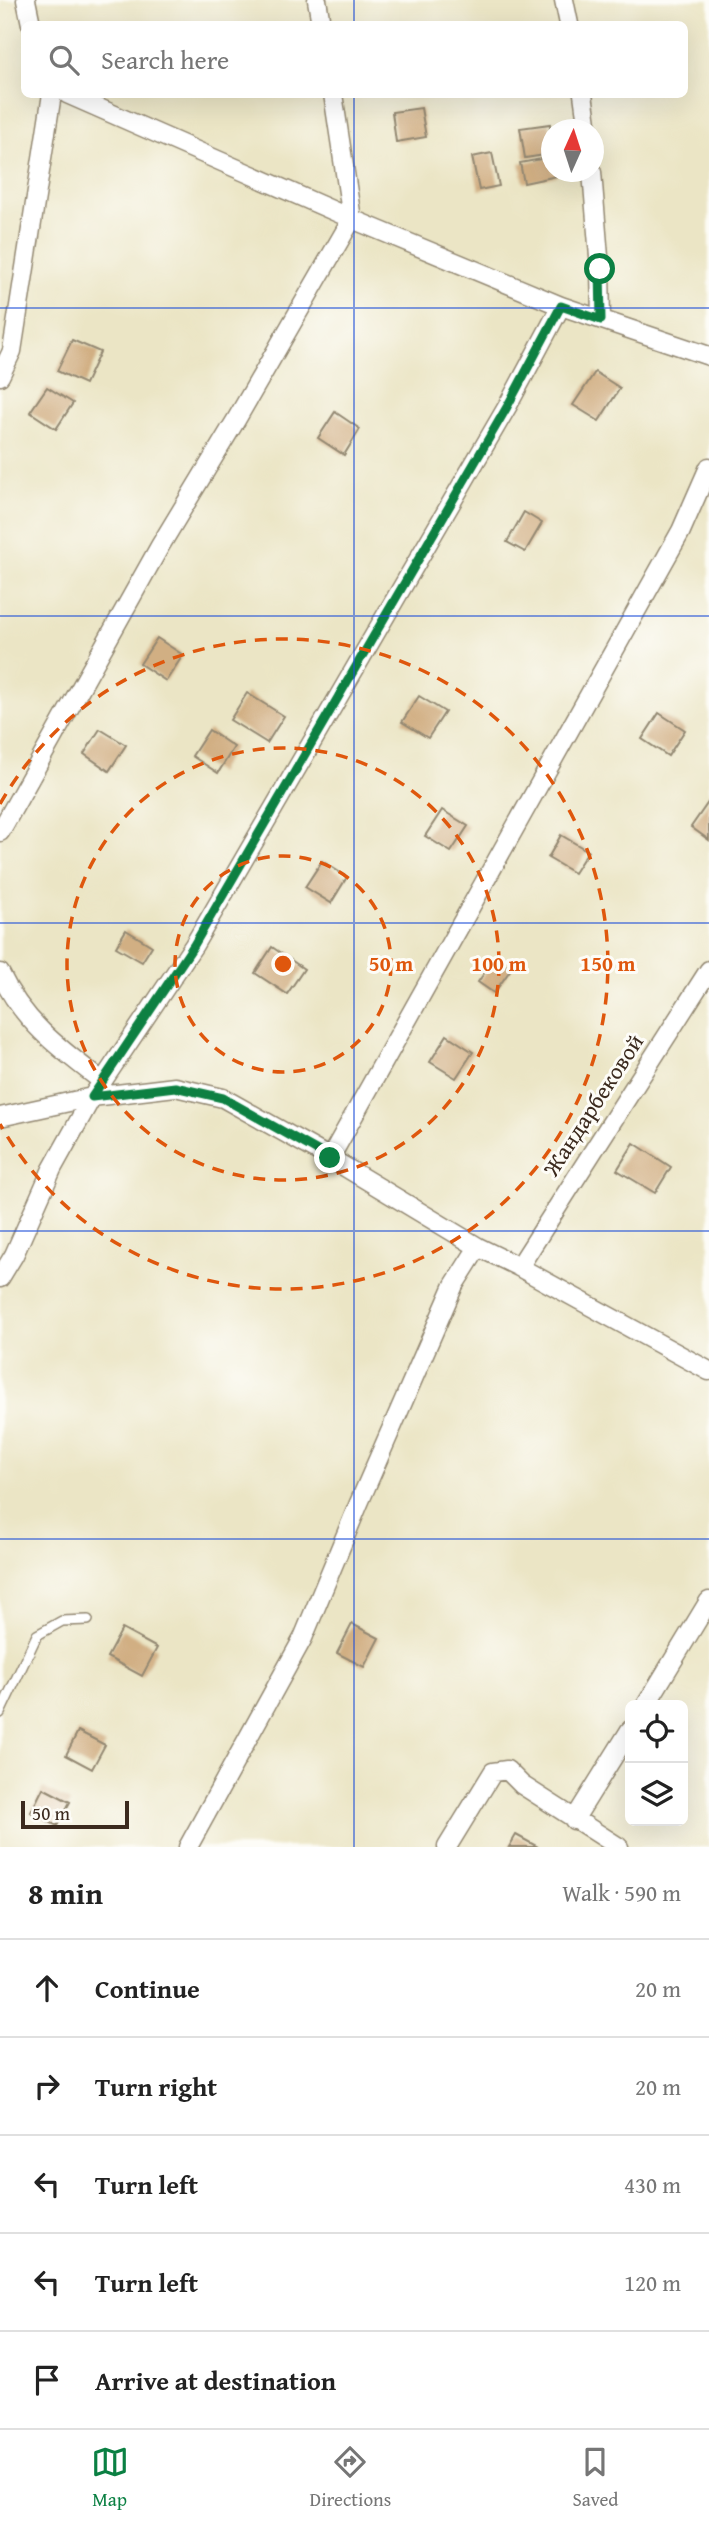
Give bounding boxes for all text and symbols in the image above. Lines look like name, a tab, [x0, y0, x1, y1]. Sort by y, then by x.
search box	[21, 21, 688, 98]
text: Search here	[101, 40, 229, 79]
icon: search	[45, 41, 83, 79]
north arrow	[541, 119, 604, 182]
route start	[584, 253, 615, 284]
text: 50 m	[369, 948, 413, 979]
text: 100 m	[471, 948, 527, 979]
text: 150 m	[580, 948, 636, 979]
centre of rings	[271, 952, 295, 976]
street label: Жандарбековой	[534, 1027, 651, 1183]
route end	[314, 1142, 345, 1173]
map controls	[625, 1700, 688, 1826]
button: locate	[625, 1700, 688, 1763]
button: layers	[625, 1763, 688, 1826]
scale bar	[21, 1798, 130, 1830]
text: 50 m	[32, 1799, 70, 1827]
text: 8 min	[28, 1871, 103, 1915]
text: Walk · 590 m	[562, 1876, 681, 1909]
icon: ahead	[28, 1969, 66, 2007]
text: Continue	[95, 1969, 200, 2008]
text: 20 m	[635, 1972, 681, 2005]
icon: right	[28, 2067, 66, 2105]
text: Turn right	[95, 2067, 217, 2106]
text: 20 m	[635, 2070, 681, 2103]
icon: left	[28, 2165, 66, 2203]
text: Turn left	[95, 2165, 198, 2204]
text: 430 m	[624, 2168, 681, 2201]
icon: left	[28, 2263, 66, 2301]
text: Turn left	[95, 2263, 198, 2302]
text: 120 m	[624, 2266, 681, 2299]
icon: arrive	[28, 2361, 66, 2399]
text: Arrive at destination	[95, 2361, 336, 2400]
tab: Map	[91, 2443, 129, 2513]
tab: Directions	[310, 2443, 391, 2513]
tab: Saved	[572, 2443, 618, 2513]

